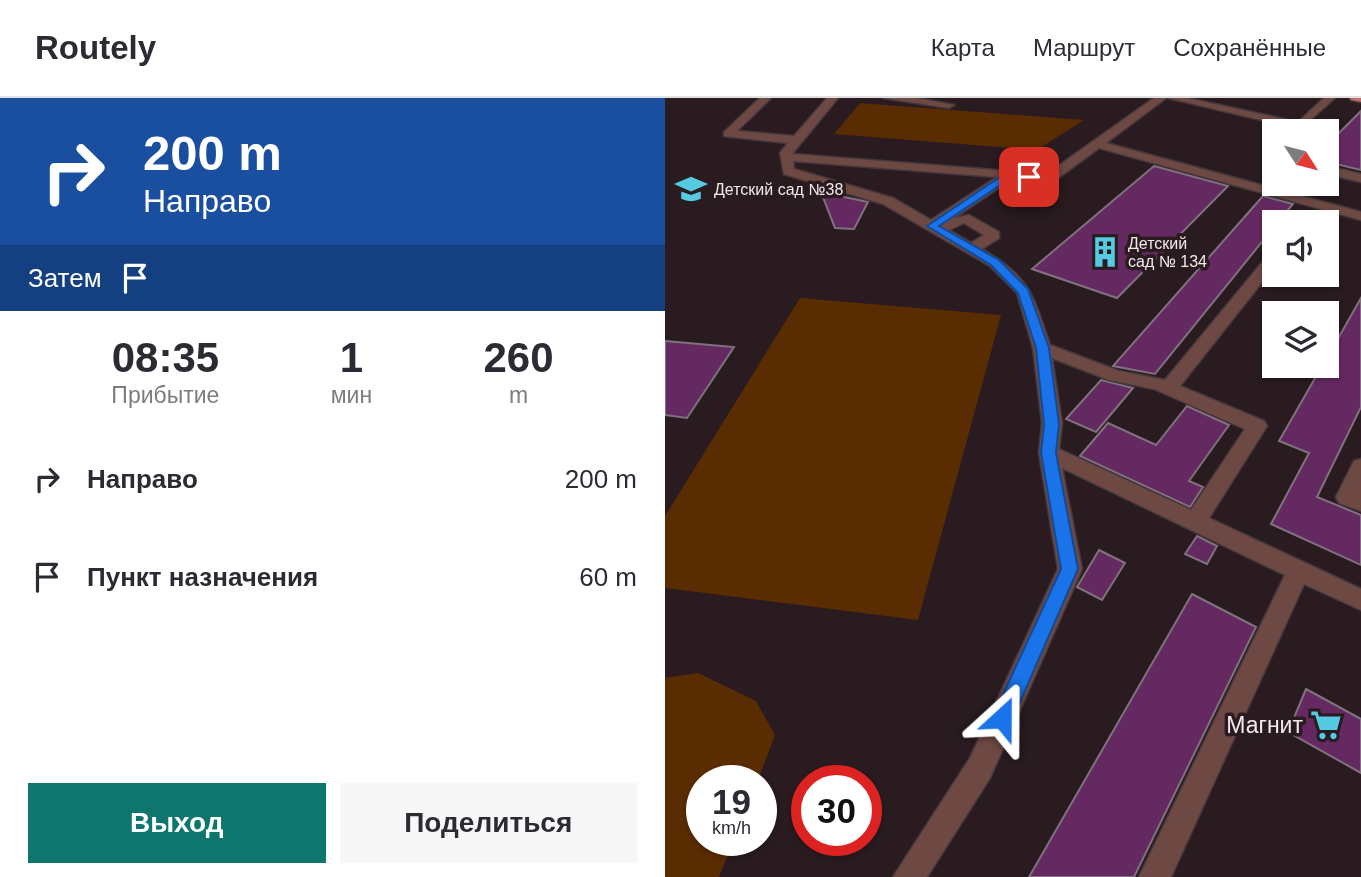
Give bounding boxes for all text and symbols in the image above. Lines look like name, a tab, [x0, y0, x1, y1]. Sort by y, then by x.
text: Routely	[35, 29, 156, 66]
text: Карта	[931, 34, 995, 61]
text: Маршрут	[1033, 34, 1135, 61]
text: Сохранённые	[1173, 34, 1326, 61]
north arrow	[1262, 119, 1339, 196]
map controls	[1262, 119, 1339, 378]
icon: right	[28, 126, 119, 217]
text: 200 m	[143, 126, 282, 180]
pin	[999, 147, 1059, 207]
icon: arrive	[1010, 158, 1048, 196]
school or university icon: Детский сад №38	[674, 172, 708, 206]
place label: Детский сад №38	[714, 181, 843, 198]
text: Направо	[143, 183, 271, 219]
button: sound	[1262, 210, 1339, 287]
building icon: Детский сад № 134	[1088, 235, 1122, 269]
place label: Детский сад № 134	[1128, 235, 1207, 270]
icon: arrive	[116, 259, 154, 297]
text: Затем	[28, 263, 102, 293]
button: layers	[1262, 301, 1339, 378]
text: 08:35	[112, 334, 219, 381]
text: 1	[340, 334, 363, 381]
text: 260	[484, 334, 554, 381]
text: Прибытие	[111, 382, 219, 408]
text: мин	[331, 382, 372, 408]
text: m	[509, 382, 528, 408]
icon: right	[28, 460, 66, 498]
text: Направо	[87, 464, 198, 494]
text: 200 m	[565, 464, 637, 494]
icon: arrive	[28, 558, 66, 596]
text: Пункт назначения	[87, 562, 318, 592]
text: 60 m	[579, 562, 637, 592]
position arrow	[965, 681, 1039, 755]
supermarket icon: Магнит	[1309, 708, 1343, 742]
place label: Магнит	[1226, 712, 1303, 738]
speed limit sign: 30	[791, 765, 882, 856]
text: 19	[712, 782, 751, 821]
button: Выход	[28, 783, 326, 863]
button: Поделиться	[340, 783, 637, 863]
text: km/h	[712, 818, 751, 838]

